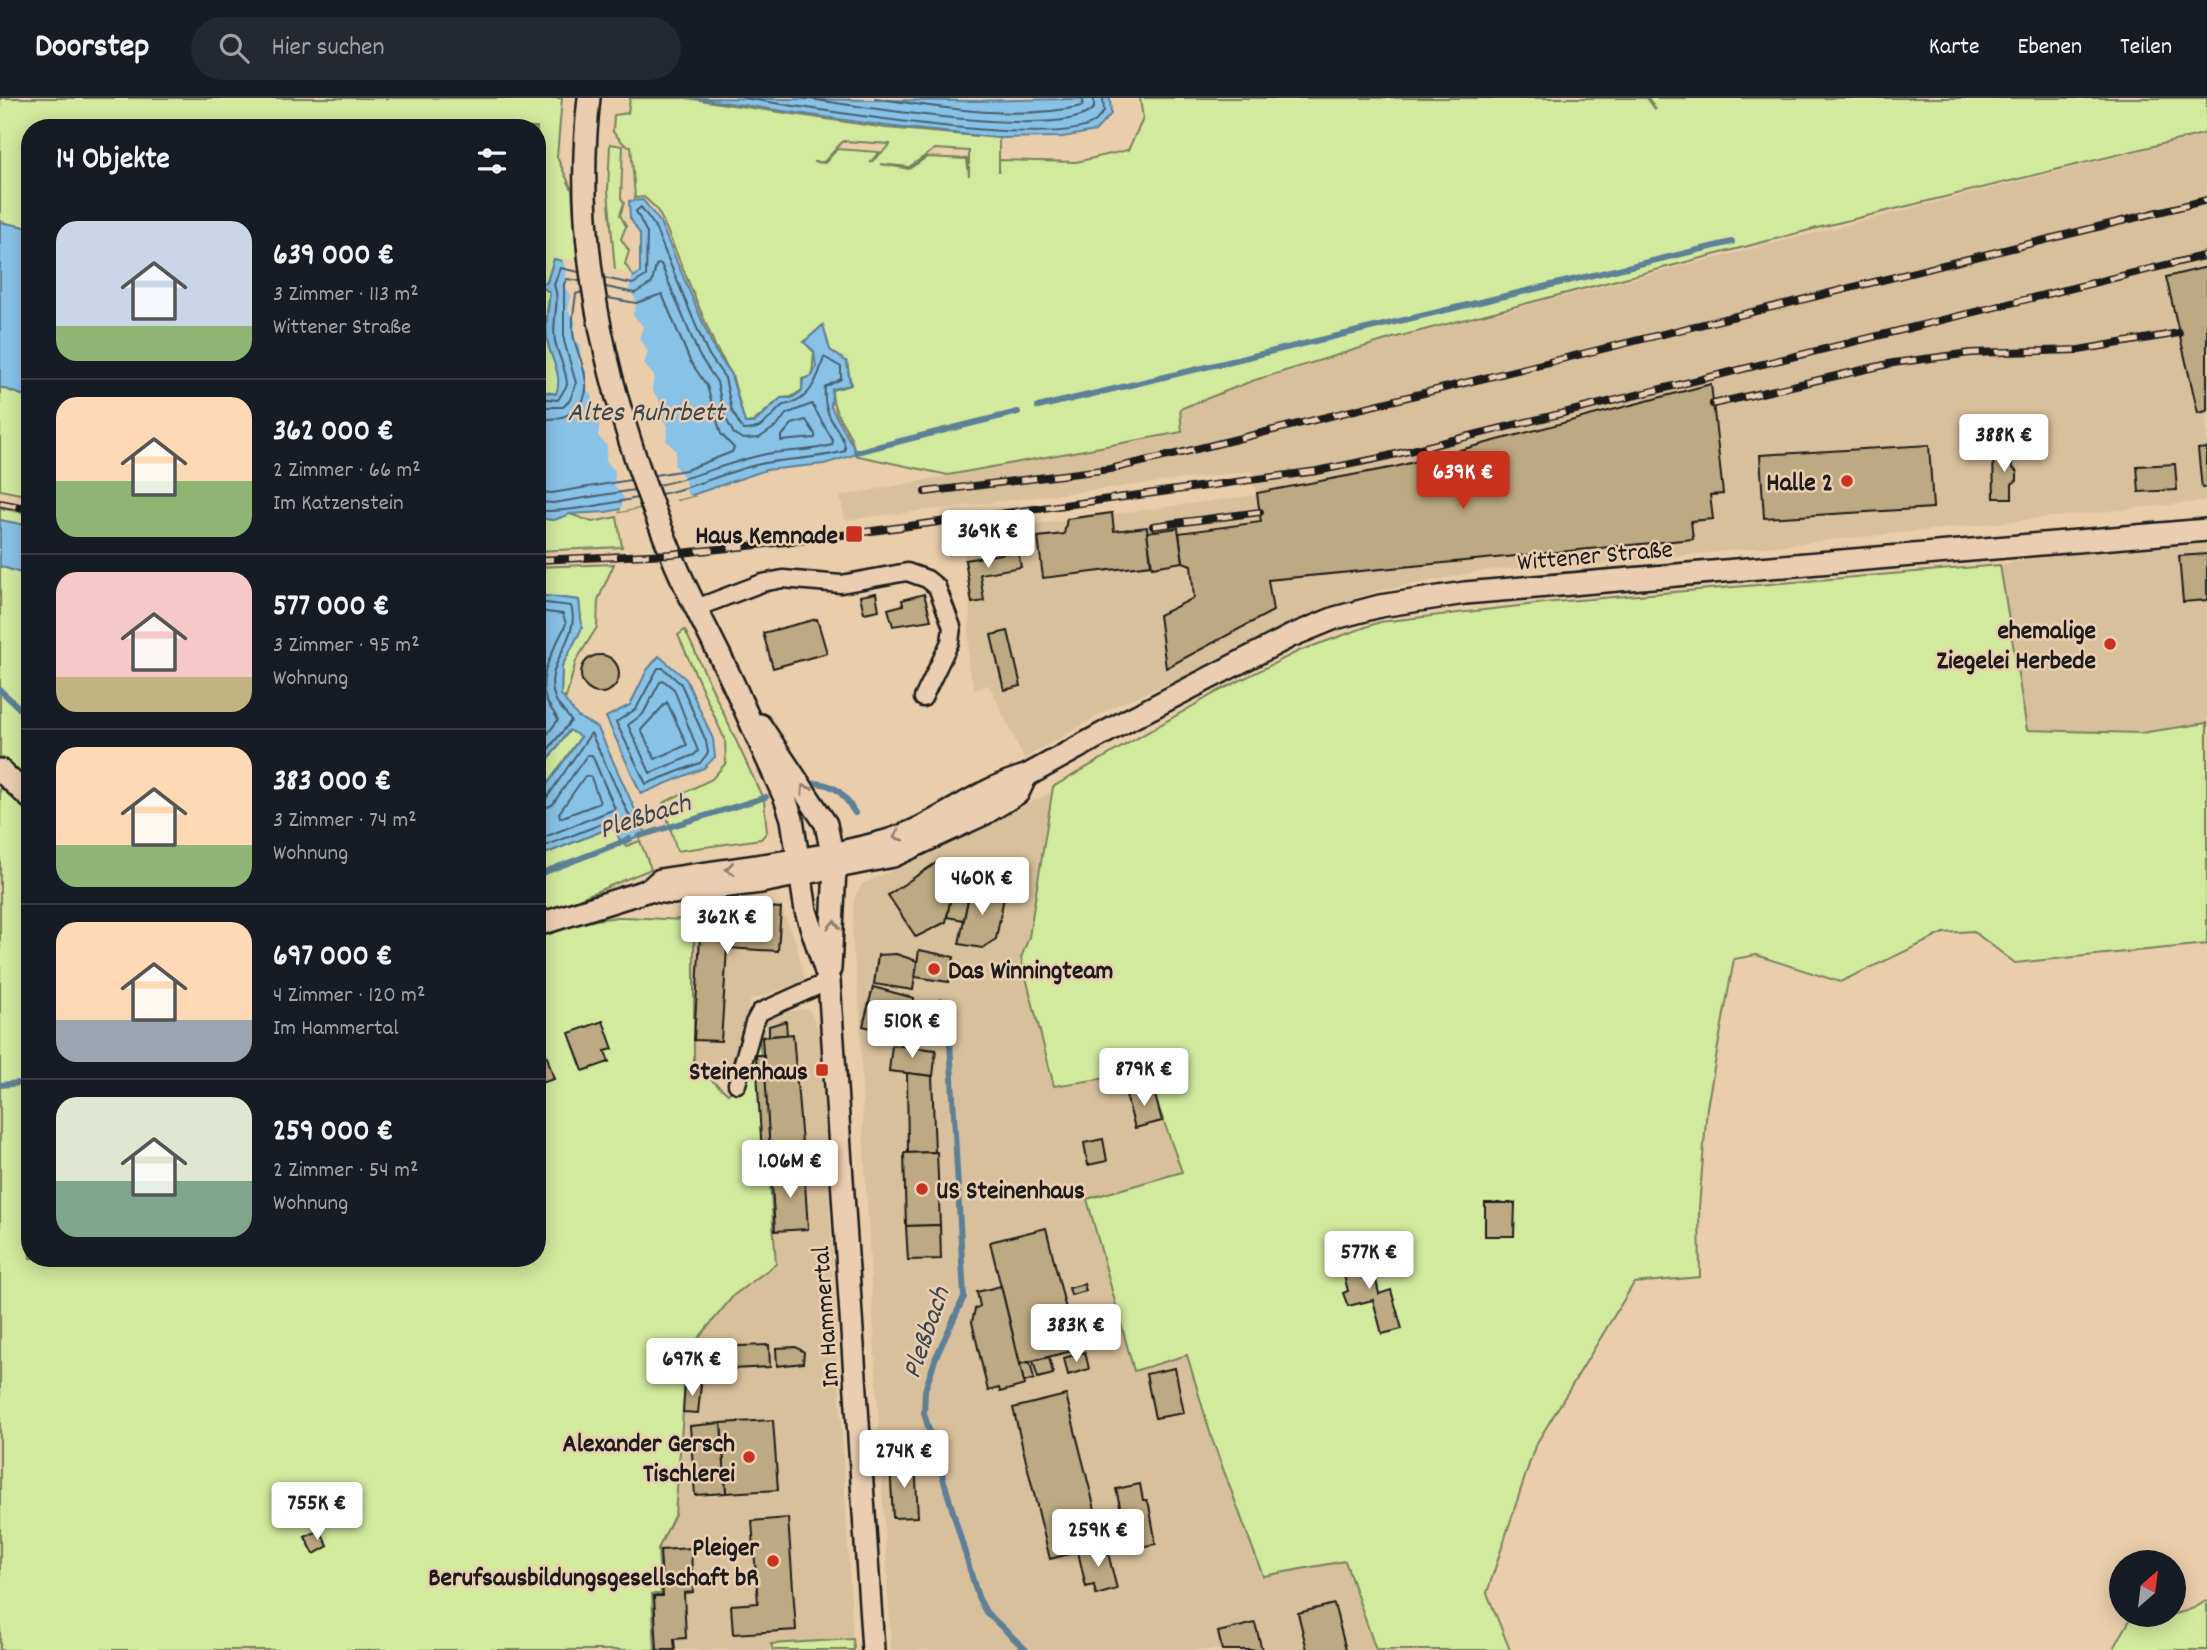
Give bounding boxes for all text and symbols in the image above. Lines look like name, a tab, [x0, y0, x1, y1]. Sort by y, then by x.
search box	[191, 17, 681, 80]
text: Doorstep	[35, 25, 149, 72]
icon: search	[215, 29, 253, 67]
text: Hier suchen	[271, 30, 385, 67]
text: Karte	[1929, 31, 1979, 65]
text: Ebenen	[2017, 31, 2082, 65]
text: Teilen	[2120, 31, 2172, 65]
text: 14 Objekte	[56, 140, 170, 183]
icon: filters	[473, 142, 511, 180]
text: 639 000 €	[273, 236, 394, 279]
icon: home	[112, 249, 196, 333]
text: 3 Zimmer · 113 m²	[273, 279, 419, 312]
text: Wittener Straße	[273, 312, 411, 345]
water label: Altes Ruhrbett	[568, 395, 727, 435]
text: 362 000 €	[273, 412, 394, 455]
pin: 388K €	[1947, 414, 2061, 474]
text: 388K €	[1975, 420, 2033, 453]
icon: home	[112, 425, 196, 509]
pin: 639K €	[1406, 452, 1520, 511]
text: 2 Zimmer · 66 m²	[273, 455, 421, 488]
text: 639K €	[1433, 457, 1493, 490]
place label: Halle 2	[1766, 466, 1833, 503]
marker: Halle 2	[1839, 473, 1855, 489]
text: Im Katzenstein	[273, 488, 404, 521]
pin: 369K €	[931, 510, 1045, 570]
text: 369K €	[958, 516, 1018, 549]
place label: Haus Kemnade	[695, 519, 838, 556]
marker: Haus Kemnade	[844, 524, 864, 544]
street label: Wittener Straße	[1516, 532, 1675, 583]
text: 577 000 €	[273, 587, 389, 630]
icon: home	[112, 600, 196, 684]
place label: ehemalige Ziegelei Herbede	[1936, 614, 2096, 681]
text: 3 Zimmer · 95 m²	[273, 630, 420, 663]
marker: ehemalige Ziegelei Herbede	[2102, 636, 2118, 652]
text: Wohnung	[273, 663, 348, 696]
text: 383 000 €	[273, 762, 391, 805]
icon: home	[112, 775, 196, 859]
one-way arrow	[800, 784, 813, 797]
water label: Pleßbach	[595, 785, 698, 852]
text: 3 Zimmer · 74 m²	[273, 805, 417, 838]
one-way arrow	[893, 828, 906, 842]
text: Wohnung	[273, 838, 348, 871]
pin: 460K €	[925, 858, 1039, 917]
one-way arrow	[724, 862, 736, 877]
text: 460K €	[951, 863, 1013, 896]
pin: 362K €	[670, 896, 784, 956]
text: 362K €	[697, 902, 757, 935]
one-way arrow	[826, 919, 841, 930]
text: 697 000 €	[273, 937, 392, 980]
icon: home	[112, 950, 196, 1034]
place label: Das Winningteam	[948, 954, 1113, 991]
marker: Das Winningteam	[926, 961, 942, 977]
text: 4 Zimmer · 120 m²	[273, 980, 425, 1013]
pin: 510K €	[855, 1000, 969, 1060]
text: 510K €	[884, 1006, 940, 1039]
text: Im Hammertal	[273, 1013, 399, 1046]
pin: 879K €	[1087, 1048, 1201, 1108]
text: 879K €	[1115, 1054, 1173, 1087]
place label: Steinenhaus	[689, 1055, 808, 1092]
marker: Steinenhaus	[814, 1062, 830, 1078]
text: 259 000 €	[273, 1112, 393, 1155]
icon: home	[112, 1125, 196, 1209]
pin: 1.06M €	[725, 1140, 855, 1200]
text: 1.06M €	[758, 1146, 822, 1179]
text: 2 Zimmer · 54 m²	[273, 1155, 418, 1188]
place label: US Steinenhaus	[936, 1174, 1085, 1211]
marker: US Steinenhaus	[914, 1181, 930, 1197]
text: Wohnung	[273, 1188, 348, 1221]
pin: 577K €	[1312, 1232, 1426, 1291]
text: 577K €	[1341, 1237, 1398, 1270]
street label: Im Hammertal	[804, 1245, 851, 1389]
water label: Pleßbach	[894, 1281, 963, 1385]
pin: 383K €	[1019, 1304, 1133, 1364]
text: 383K €	[1047, 1310, 1105, 1343]
pin: 697K €	[635, 1338, 749, 1398]
text: 697K €	[662, 1344, 722, 1377]
place label: Alexander Gersch Tischlerei	[563, 1427, 735, 1494]
pin: 274K €	[847, 1430, 961, 1490]
text: 274K €	[875, 1436, 933, 1469]
marker: Alexander Gersch Tischlerei	[741, 1449, 757, 1465]
pin: 755K €	[260, 1482, 374, 1542]
text: 755K €	[288, 1488, 346, 1521]
pin: 259K €	[1041, 1510, 1155, 1569]
text: 259K €	[1068, 1515, 1128, 1548]
place label: Pleiger Berufsausbildungsgesellschaft bR	[428, 1531, 759, 1598]
north arrow	[2109, 1550, 2186, 1628]
map controls	[2109, 1550, 2186, 1627]
marker: Pleiger Berufsausbildungsgesellschaft bR	[765, 1553, 781, 1569]

